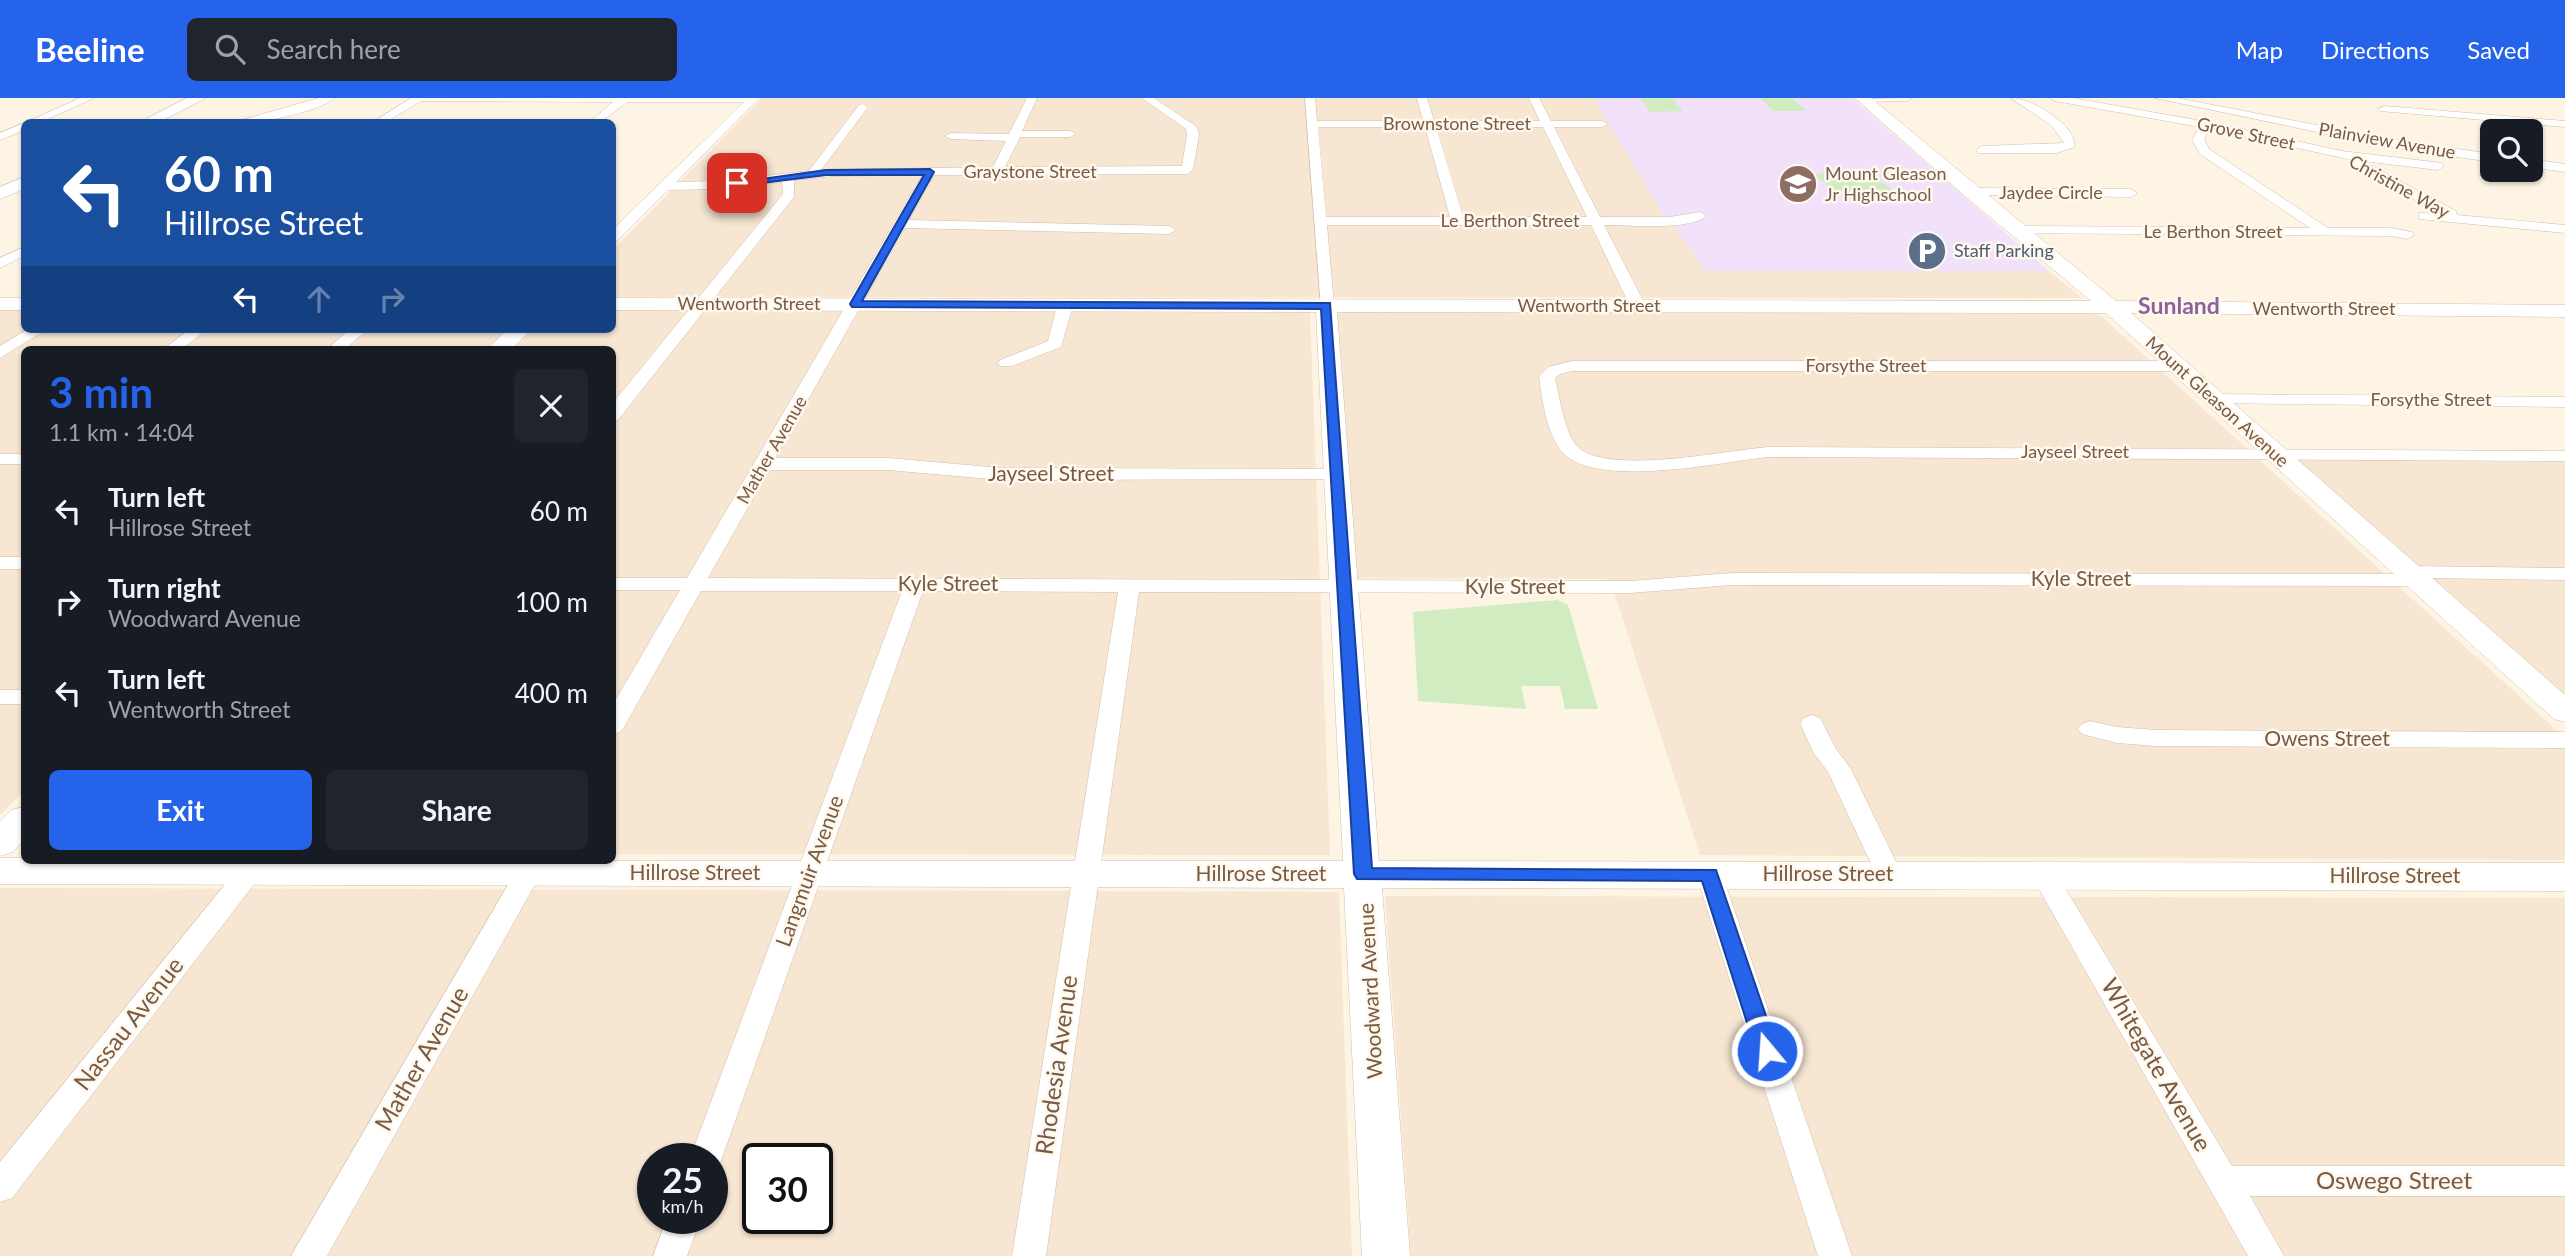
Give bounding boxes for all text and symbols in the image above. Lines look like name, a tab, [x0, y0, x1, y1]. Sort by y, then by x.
search box	[187, 18, 677, 81]
text: Beeline	[35, 29, 145, 69]
icon: search	[211, 30, 249, 68]
text: Search here	[267, 33, 401, 65]
text: Map	[2236, 35, 2283, 64]
text: Directions	[2321, 35, 2429, 64]
text: Saved	[2467, 35, 2530, 64]
street label: Brownstone Street	[1383, 112, 1531, 134]
street label: Grove Street	[2195, 112, 2298, 154]
street label: Plainview Avenue	[2317, 117, 2457, 163]
map controls	[2480, 119, 2543, 182]
button: search	[2480, 119, 2543, 182]
text: 60 m	[164, 144, 274, 202]
icon: left	[49, 147, 140, 238]
street label: Christine Way	[2345, 150, 2454, 223]
pin	[707, 153, 767, 213]
street label: Graystone Street	[963, 160, 1097, 182]
place label: Mount Gleason Jr Highschool	[1825, 162, 1946, 205]
school or university icon: Mount Gleason Jr Highschool	[1777, 163, 1819, 205]
icon: arrive	[718, 164, 756, 202]
street label: Jaydee Circle	[1999, 181, 2103, 203]
text: Hillrose Street	[164, 203, 363, 242]
street label: Le Berthon Street	[1440, 209, 1580, 231]
street label: Le Berthon Street	[2143, 220, 2283, 242]
parking icon: Staff Parking	[1906, 230, 1948, 272]
place label: Staff Parking	[1954, 239, 2054, 261]
icon: left	[227, 280, 265, 318]
icon: ahead	[300, 280, 338, 318]
icon: right	[373, 280, 411, 318]
district label: Sunland	[2138, 291, 2220, 319]
street label: Wentworth Street	[678, 292, 821, 314]
street label: Wentworth Street	[1518, 294, 1661, 316]
street label: Wentworth Street	[2253, 297, 2396, 319]
street label: Mount Gleason Avenue	[2142, 331, 2294, 471]
street label: Forsythe Street	[1805, 354, 1927, 376]
text: 3 min	[49, 367, 153, 417]
button: close	[514, 369, 588, 443]
street label: Forsythe Street	[2370, 388, 2492, 410]
street label: Mather Avenue	[731, 392, 811, 507]
text: 1.1 km · 14:04	[49, 418, 194, 446]
street label: Jayseel Street	[2021, 440, 2130, 462]
street label: Jayseel Street	[988, 460, 1115, 485]
text: Turn left	[108, 481, 205, 513]
icon: left	[49, 492, 87, 530]
text: 60 m	[530, 495, 588, 527]
text: Hillrose Street	[108, 513, 251, 541]
street label: Kyle Street	[2031, 565, 2132, 590]
street label: Kyle Street	[898, 570, 999, 595]
text: Turn right	[108, 572, 221, 604]
street label: Kyle Street	[1465, 573, 1566, 598]
icon: right	[49, 583, 87, 621]
text: 100 m	[515, 586, 588, 618]
text: Woodward Avenue	[108, 604, 301, 632]
text: Turn left	[108, 663, 205, 695]
icon: left	[49, 674, 87, 712]
text: 400 m	[515, 677, 588, 709]
text: Wentworth Street	[108, 695, 290, 723]
street label: Owens Street	[2264, 725, 2390, 750]
button: Exit	[49, 770, 312, 850]
button: Share	[326, 770, 588, 850]
street label: Langmuir Avenue	[770, 791, 848, 950]
street label: Hillrose Street	[630, 859, 761, 884]
street label: Hillrose Street	[1196, 860, 1327, 885]
street label: Hillrose Street	[1763, 860, 1894, 885]
street label: Hillrose Street	[2330, 862, 2461, 887]
street label: Woodward Avenue	[1352, 902, 1387, 1080]
street label: Nassau Avenue	[67, 951, 189, 1095]
street label: Whitegate Avenue	[2096, 972, 2219, 1156]
street label: Rhodesia Avenue	[1029, 973, 1082, 1156]
street label: Mather Avenue	[368, 981, 474, 1135]
position arrow	[1730, 1014, 1804, 1088]
speed limit sign: 30	[742, 1143, 833, 1234]
text: 25	[662, 1158, 703, 1200]
street label: Oswego Street	[2316, 1165, 2472, 1194]
text: km/h	[661, 1195, 704, 1217]

